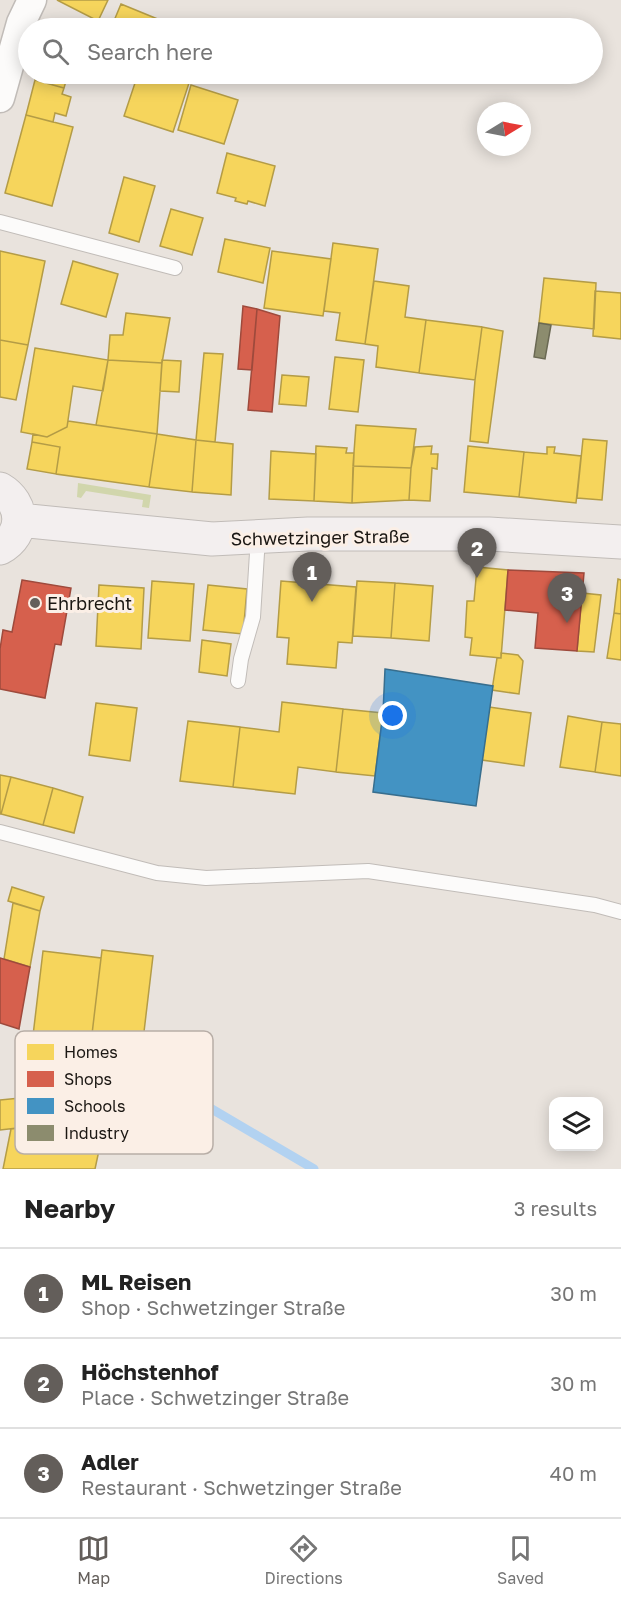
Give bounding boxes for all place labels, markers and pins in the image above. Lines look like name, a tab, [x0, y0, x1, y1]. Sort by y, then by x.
pin: 2	[458, 528, 496, 578]
pin: 1	[292, 552, 332, 602]
pin: 3	[548, 574, 586, 623]
place label: Ehrbrecht	[47, 592, 132, 614]
marker: Ehrbrecht	[28, 596, 42, 610]

